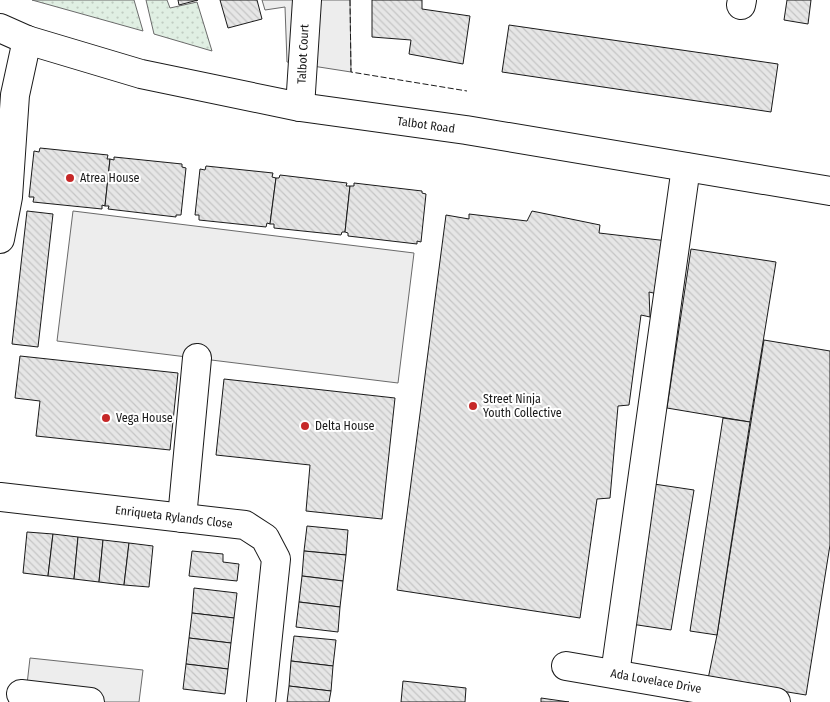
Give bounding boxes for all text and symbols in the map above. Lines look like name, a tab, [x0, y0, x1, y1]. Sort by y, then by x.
street label: Talbot Court	[294, 24, 312, 84]
street label: Talbot Road	[396, 114, 456, 136]
place label: Atrea House	[80, 171, 140, 185]
marker: Atrea House	[64, 172, 76, 184]
place label: Street Ninja Youth Collective	[483, 392, 562, 420]
marker: Street Ninja Youth Collective	[467, 400, 479, 412]
place label: Vega House	[116, 411, 173, 425]
marker: Vega House	[100, 412, 112, 424]
place label: Delta House	[315, 419, 375, 433]
marker: Delta House	[299, 420, 311, 432]
street label: Enriqueta Rylands Close	[114, 503, 234, 531]
street label: Ada Lovelace Drive	[609, 666, 703, 696]

